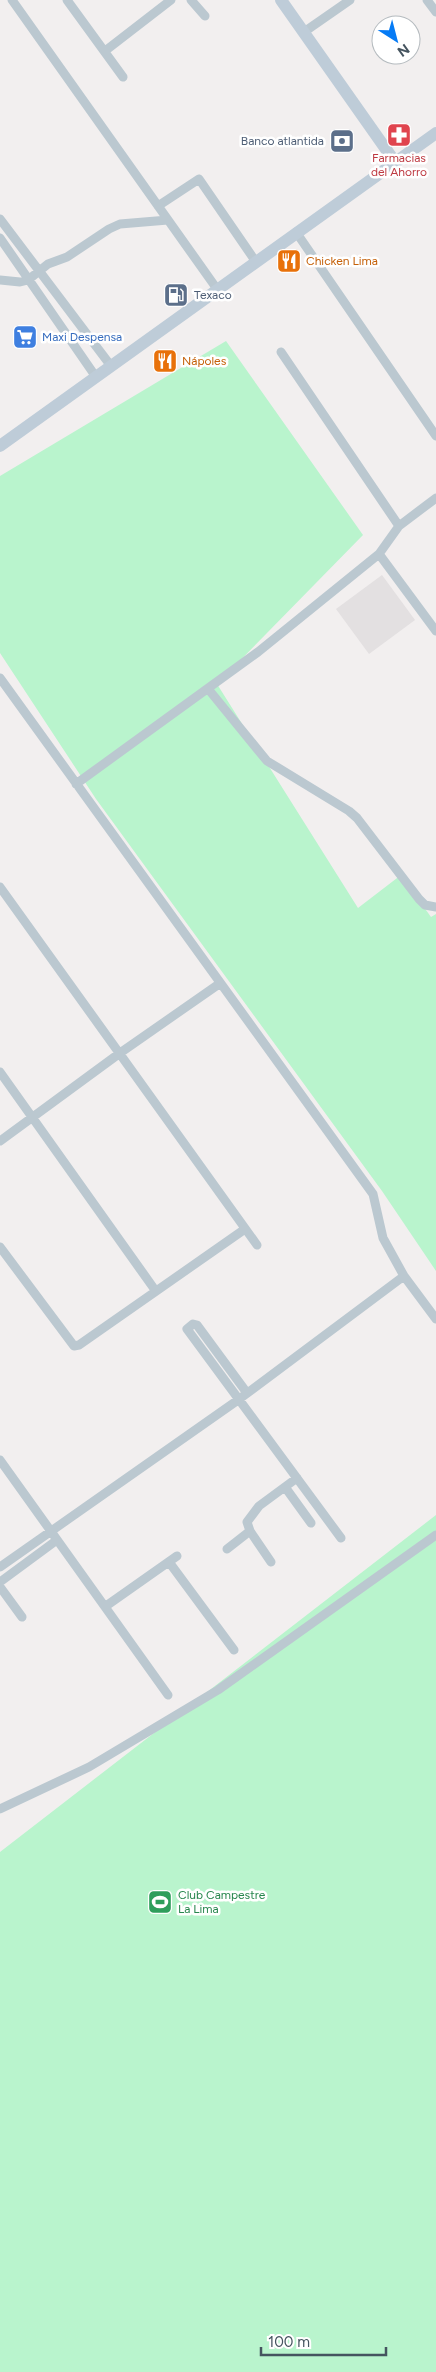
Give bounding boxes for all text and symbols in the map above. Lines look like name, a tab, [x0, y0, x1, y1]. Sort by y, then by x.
north arrow	[371, 15, 421, 65]
text: N	[394, 40, 413, 60]
pharmacy icon: Farmacias del Ahorro	[386, 122, 412, 148]
bank icon: Banco atlantida	[329, 128, 355, 154]
place label: Banco atlantida	[241, 134, 324, 148]
place label: Farmacias del Ahorro	[371, 151, 427, 179]
restaurant icon: Chicken Lima	[276, 248, 302, 274]
place label: Chicken Lima	[306, 254, 378, 268]
fuel station icon: Texaco	[163, 282, 189, 308]
place label: Texaco	[194, 288, 232, 302]
supermarket icon: Maxi Despensa	[12, 324, 38, 350]
place label: Maxi Despensa	[42, 330, 122, 344]
restaurant icon: Nápoles	[152, 348, 178, 374]
place label: Nápoles	[182, 354, 227, 368]
place label: Club Campestre La Lima	[178, 1888, 266, 1916]
sports icon: Club Campestre La Lima	[147, 1889, 173, 1915]
scale bar	[261, 2324, 386, 2356]
text: 100 m	[268, 2333, 310, 2351]

